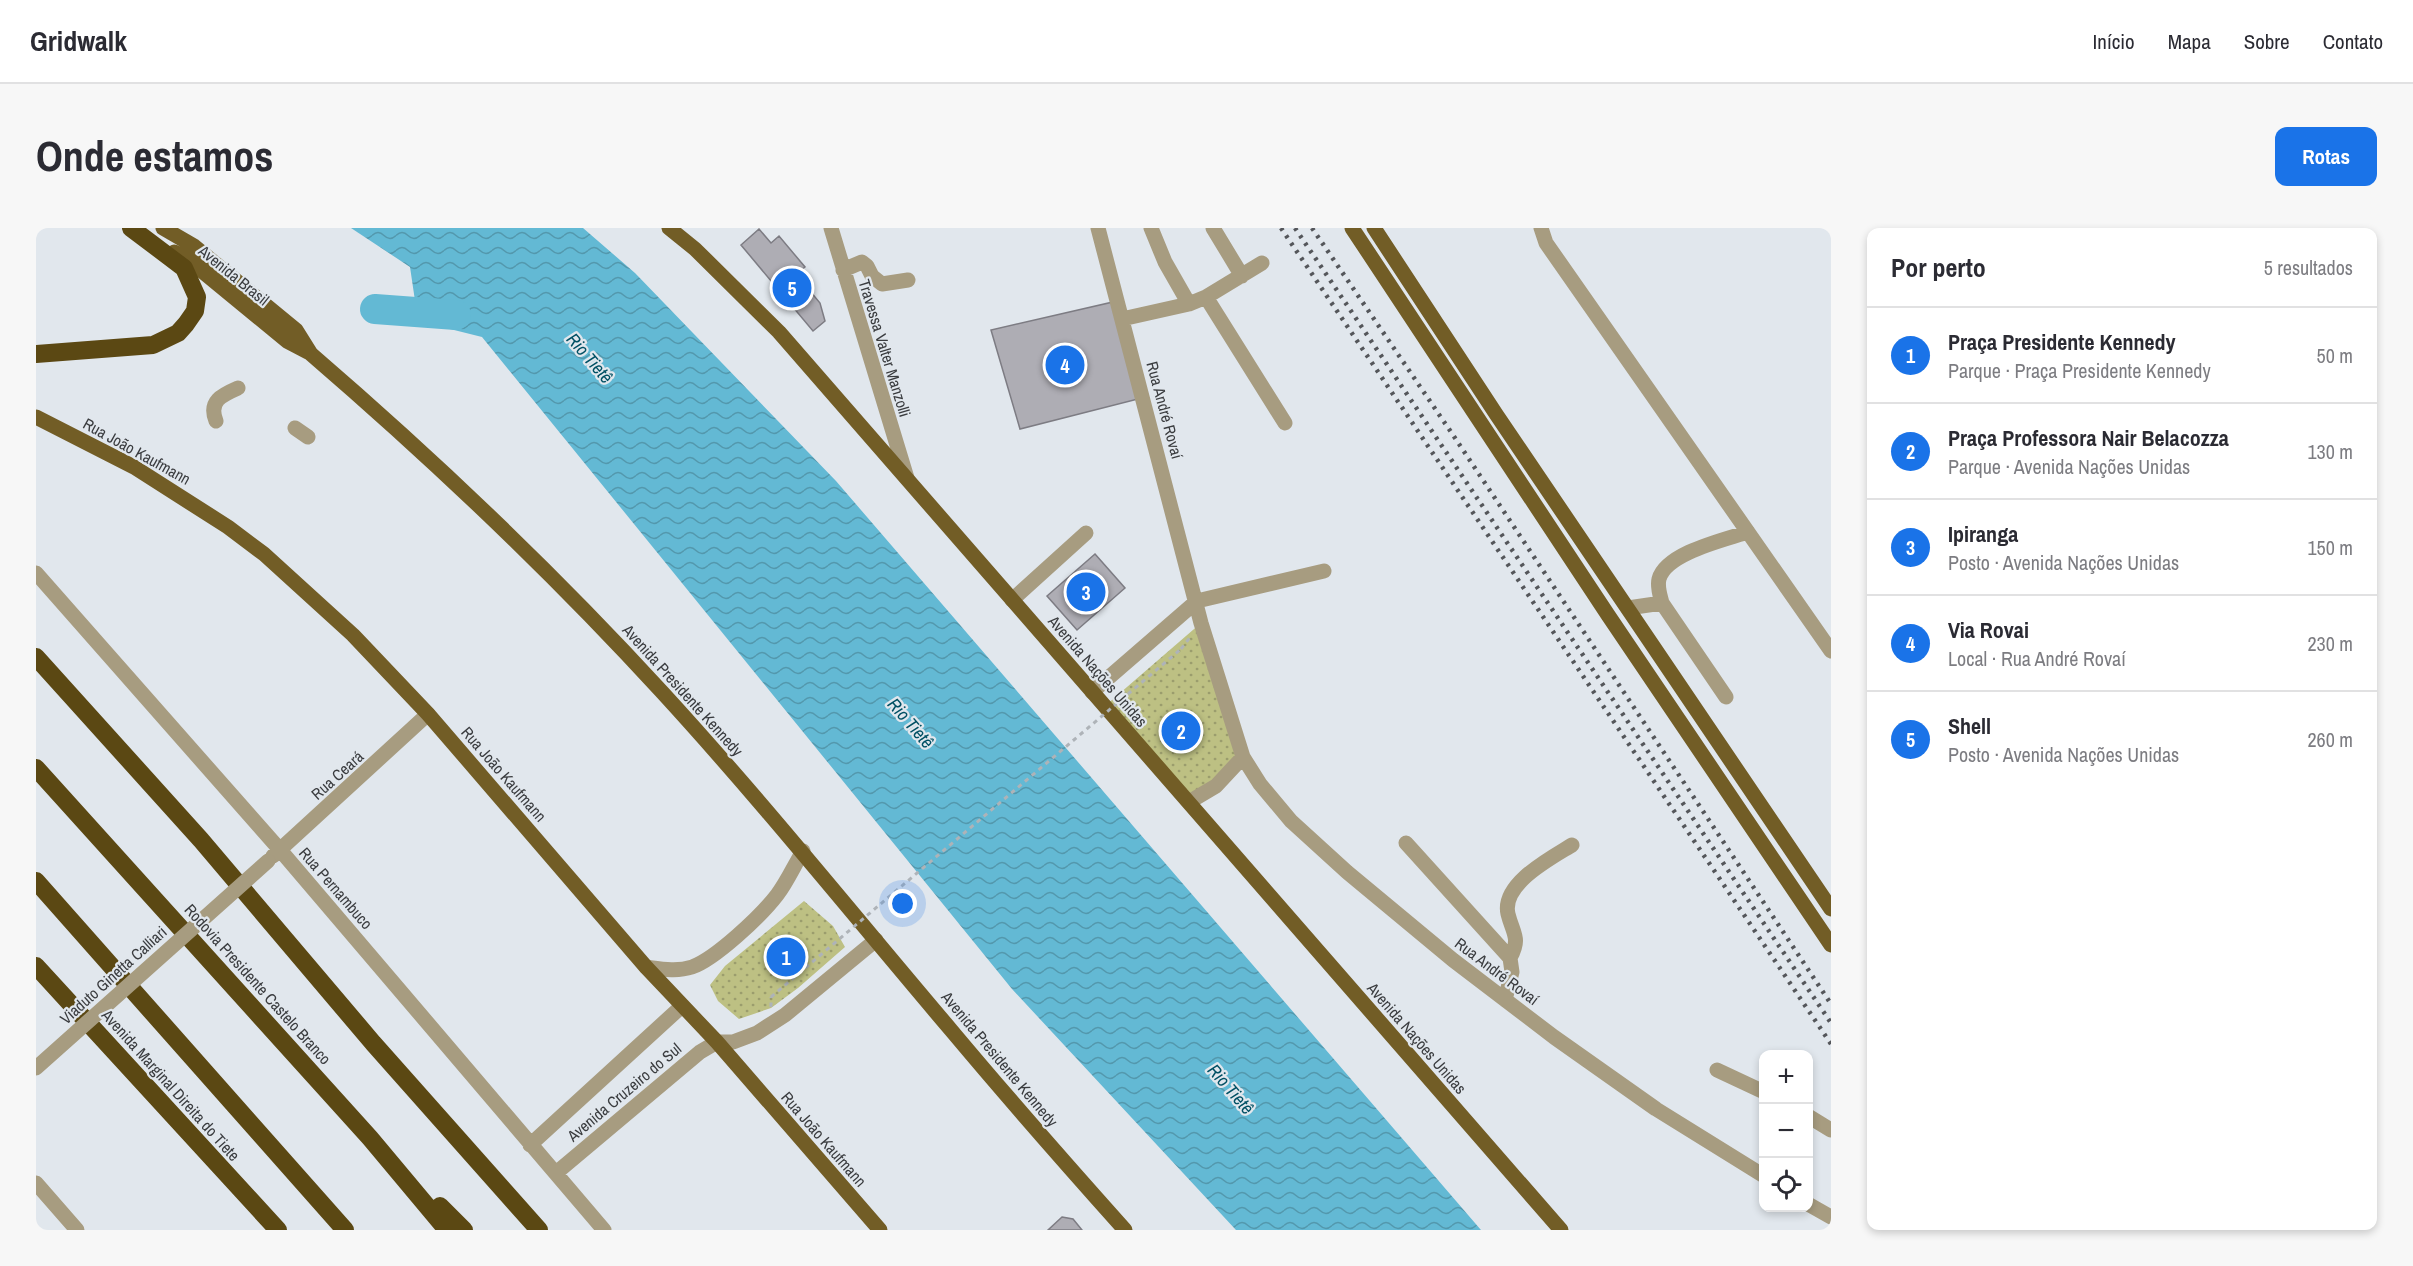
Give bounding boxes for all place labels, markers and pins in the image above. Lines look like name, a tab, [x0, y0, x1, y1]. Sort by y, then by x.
pin: 5	[772, 266, 812, 310]
pin: 4	[1046, 342, 1084, 388]
pin: 3	[1066, 570, 1106, 614]
pin: 2	[1162, 708, 1200, 754]
pin: 1	[766, 934, 806, 980]

